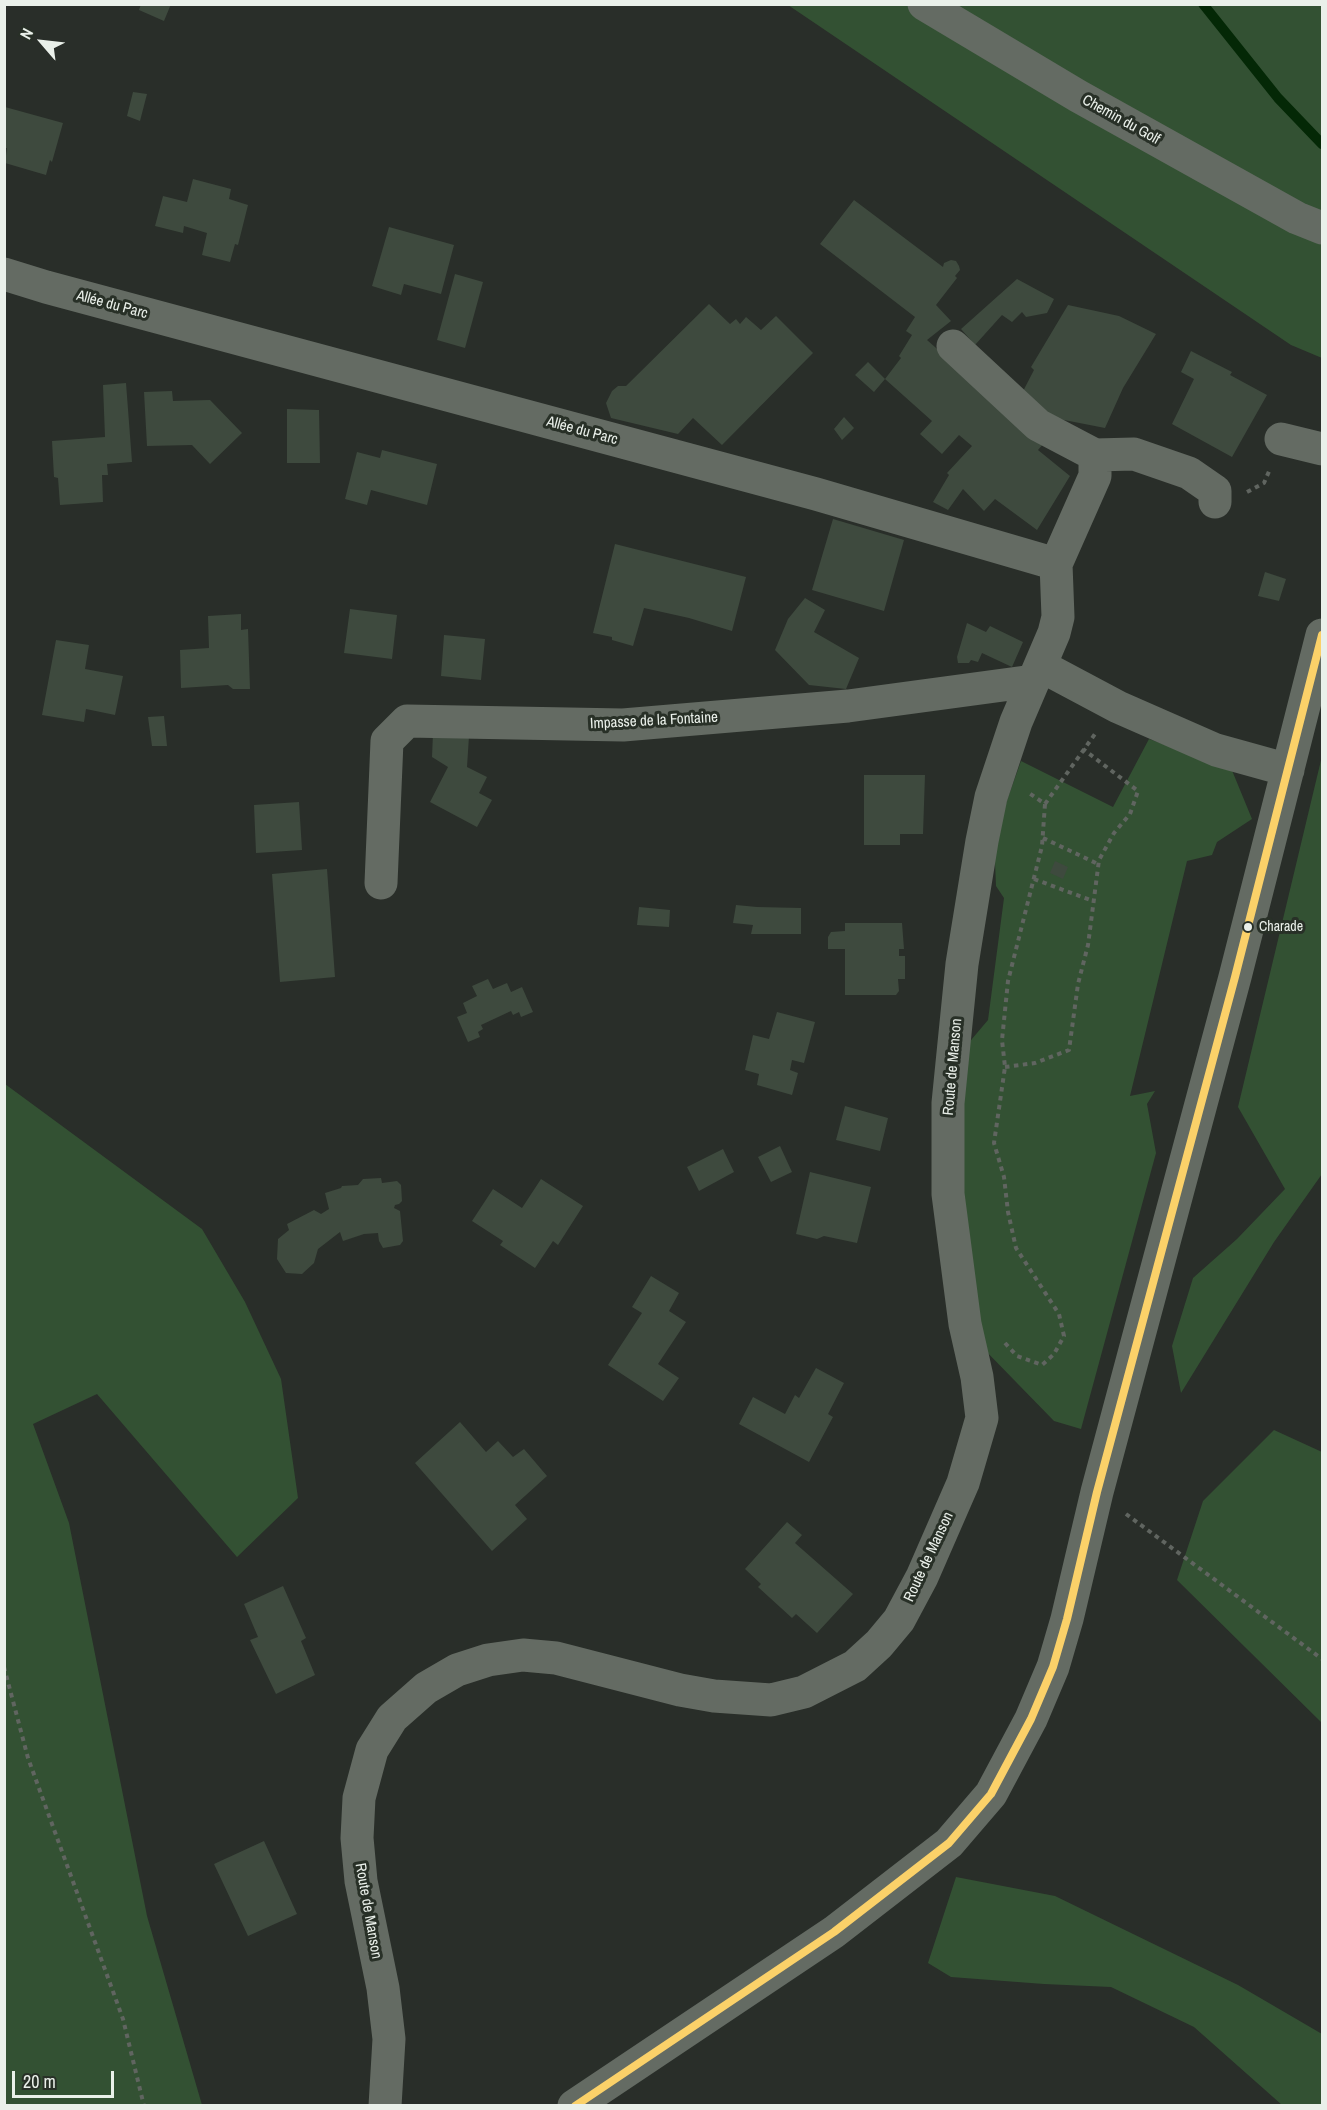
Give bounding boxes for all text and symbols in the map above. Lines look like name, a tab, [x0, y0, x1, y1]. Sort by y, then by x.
north arrow	[12, 12, 72, 72]
text: N	[14, 24, 38, 43]
street label: Chemin du Golf	[1079, 91, 1163, 149]
street label: Allée du Parc	[74, 287, 150, 323]
street label: Allée du Parc	[544, 413, 620, 449]
street label: Impasse de la Fontaine	[590, 709, 718, 733]
place label: Charade	[1259, 919, 1303, 935]
marker: Charade	[1242, 921, 1254, 933]
street label: Route de Manson	[940, 1018, 966, 1116]
street label: Route de Manson	[900, 1509, 958, 1605]
street label: Route de Manson	[351, 1862, 385, 1960]
scale bar	[15, 2059, 117, 2097]
text: 20 m	[23, 2069, 56, 2094]

